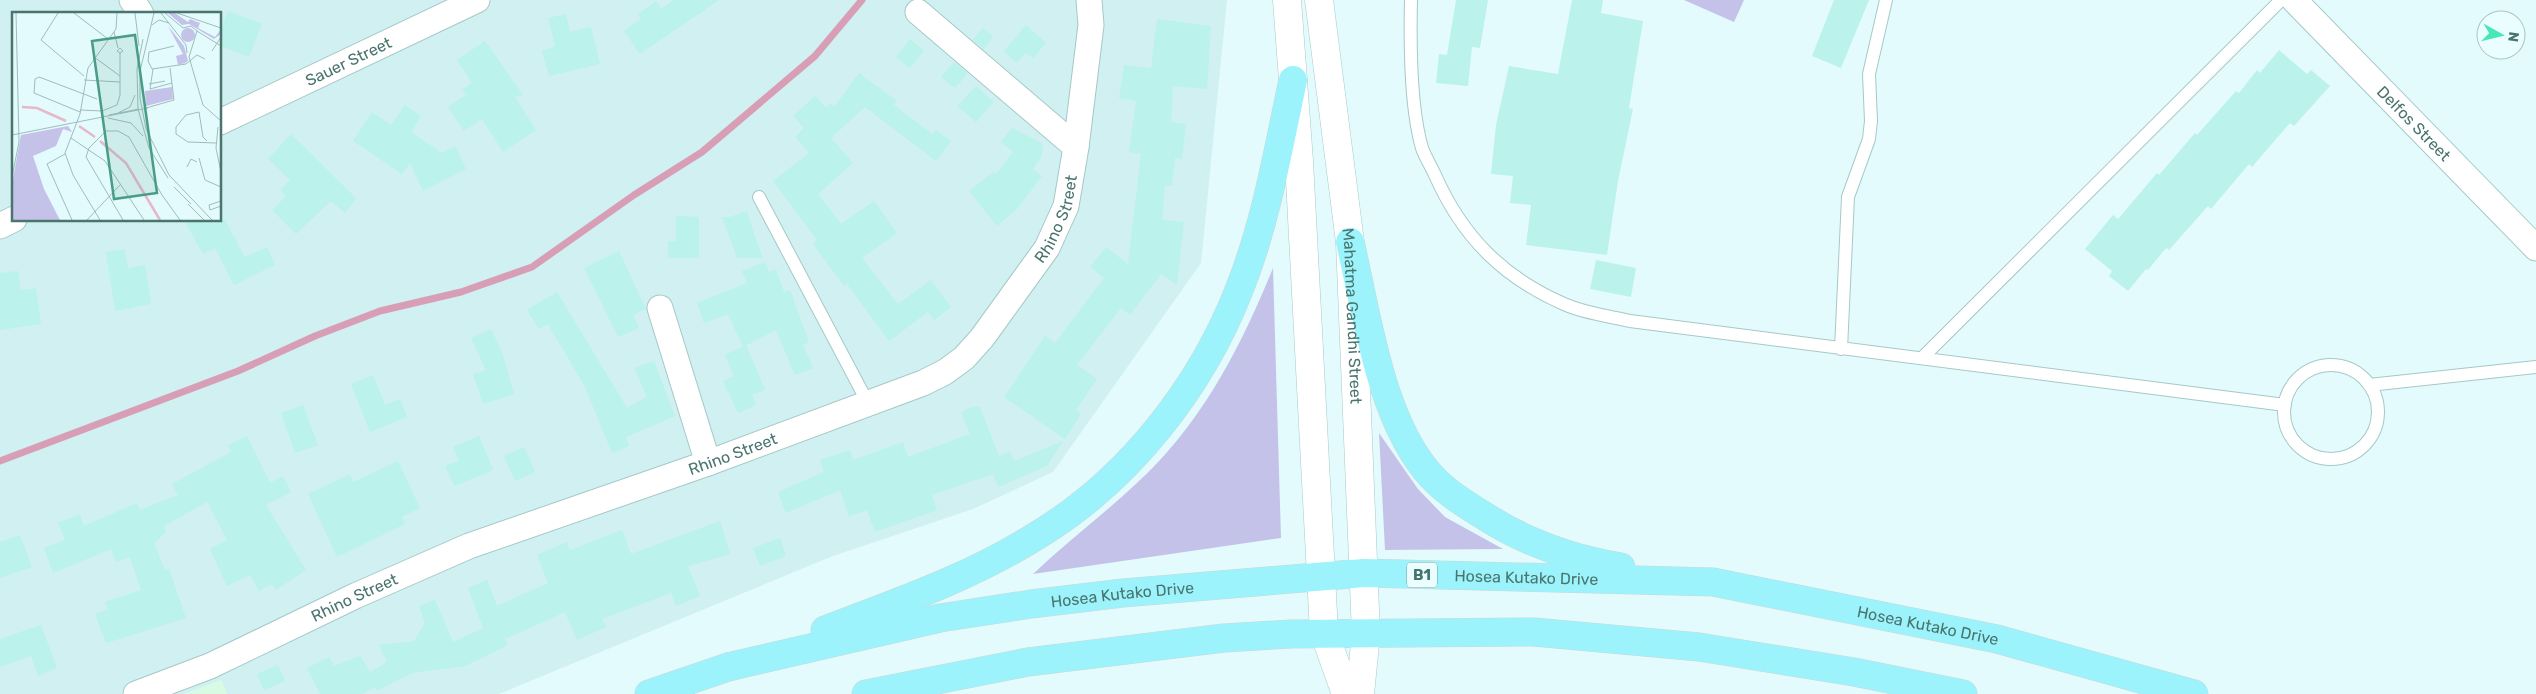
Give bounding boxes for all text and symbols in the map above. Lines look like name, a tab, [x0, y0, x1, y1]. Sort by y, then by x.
north arrow	[2476, 10, 2526, 60]
inset map	[12, 12, 221, 221]
text: N	[2504, 31, 2522, 43]
street label: Sauer Street	[302, 33, 395, 90]
street label: Delfos Street	[2373, 82, 2455, 165]
street label: Rhino Street	[1030, 173, 1081, 266]
street label: Mahatma Gandhi Street	[1339, 227, 1366, 404]
street label: Rhino Street	[686, 429, 780, 479]
road number: B1	[1407, 562, 1437, 588]
street label: Hosea Kutako Drive	[1454, 566, 1599, 589]
street label: Rhino Street	[308, 569, 400, 625]
street label: Hosea Kutako Drive	[1050, 578, 1195, 611]
street label: Hosea Kutako Drive	[1855, 602, 2000, 649]

